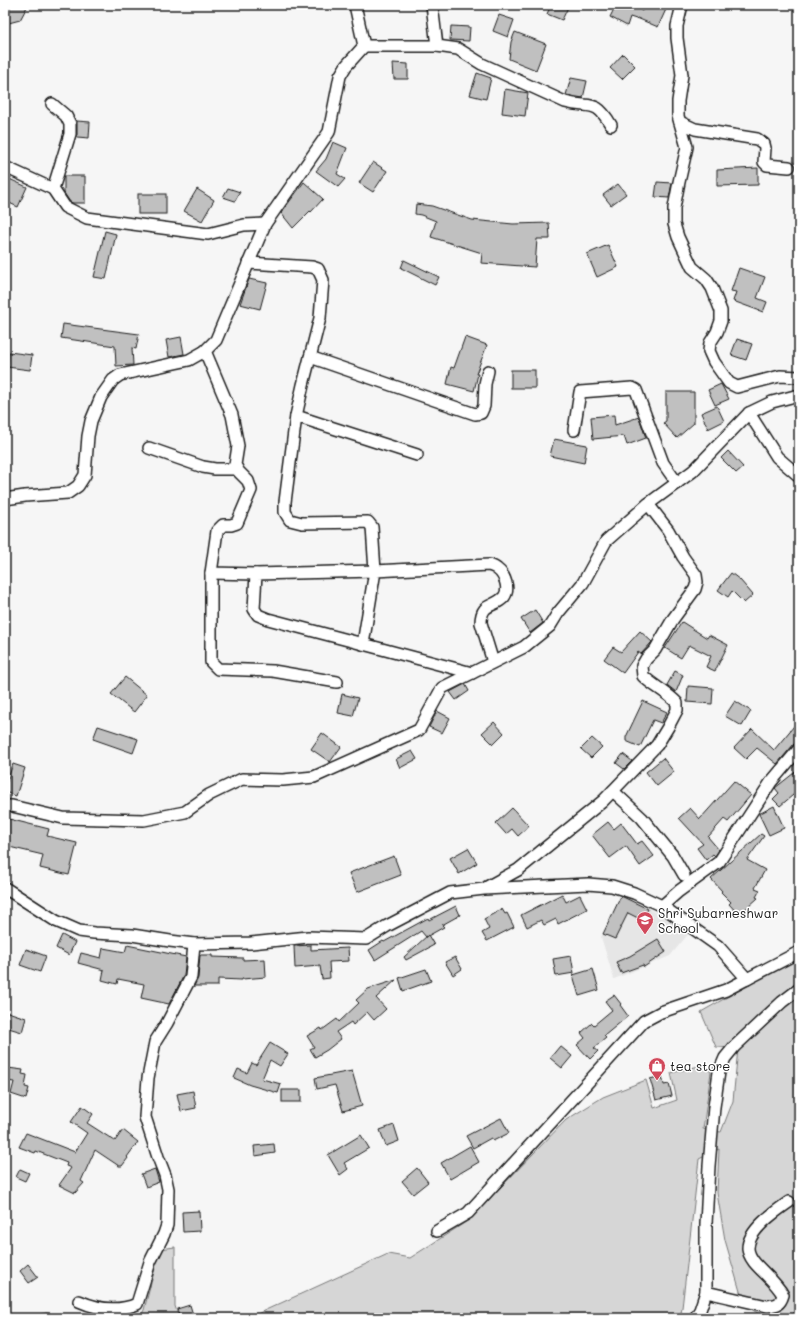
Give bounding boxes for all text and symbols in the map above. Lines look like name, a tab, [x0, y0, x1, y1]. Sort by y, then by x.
place label: Shri Subarneshwar School	[658, 904, 778, 936]
school or university icon: Shri Subarneshwar School	[635, 910, 655, 935]
shop icon: tea store	[647, 1056, 667, 1081]
place label: tea store	[670, 1057, 730, 1074]

